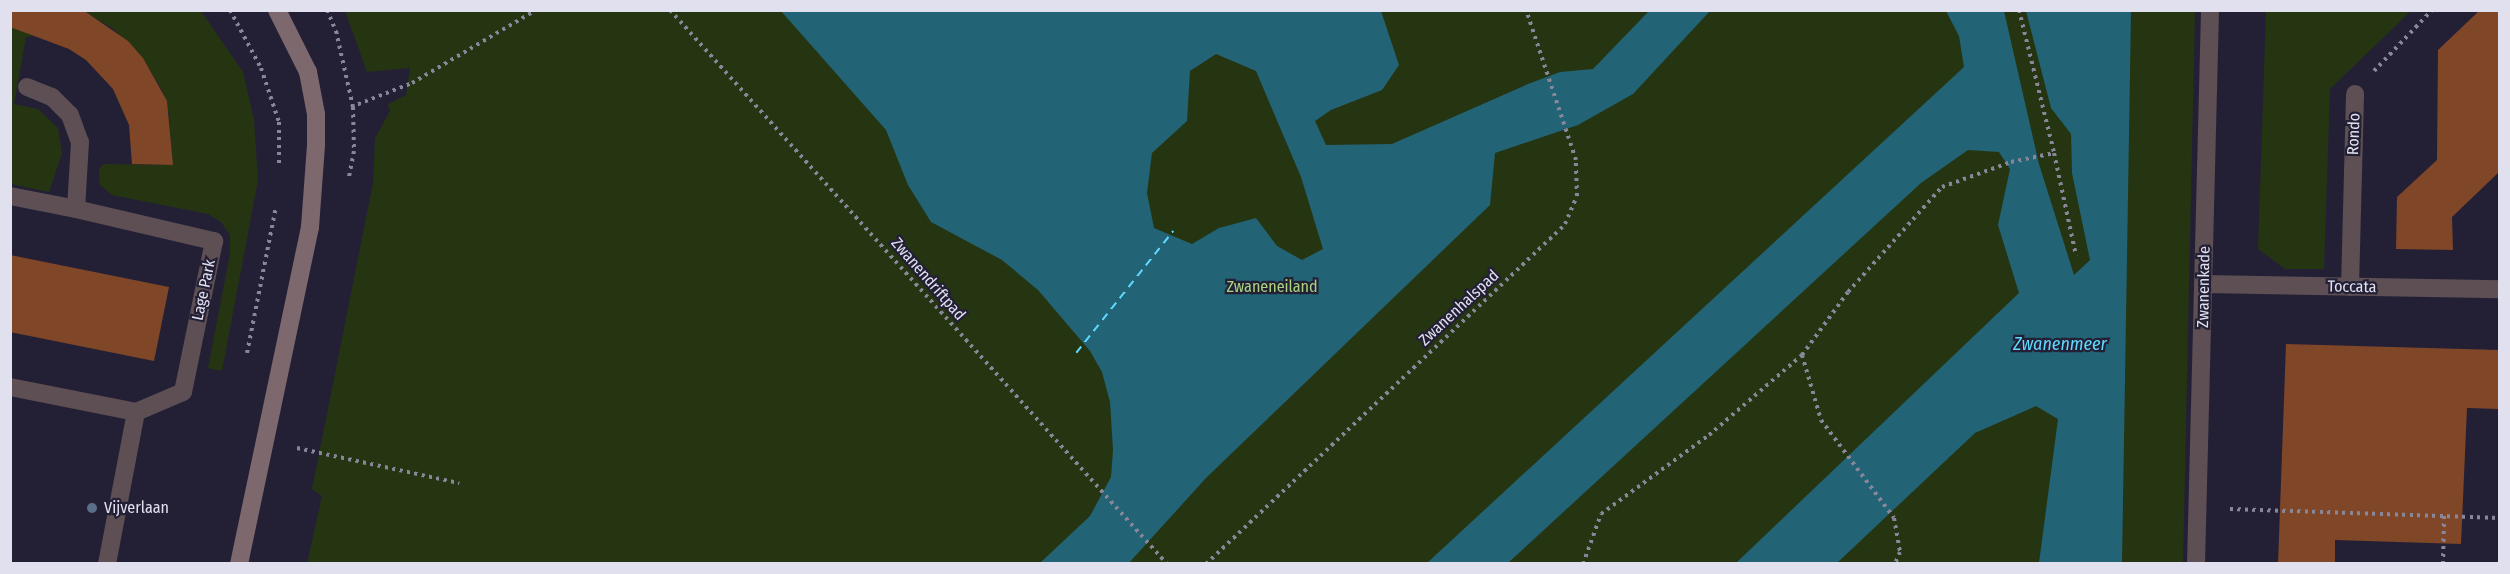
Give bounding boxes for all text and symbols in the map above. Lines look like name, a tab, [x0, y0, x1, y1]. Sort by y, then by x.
street label: Rondo	[2344, 113, 2364, 155]
street label: Zwanendriftpad	[887, 234, 969, 324]
street label: Zwanenkade	[2194, 246, 2214, 328]
street label: Lage Park	[188, 258, 220, 322]
street label: Zwanenhalspad	[1415, 266, 1503, 350]
park label: Zwaneneiland	[1226, 277, 1318, 297]
street label: Toccata	[2327, 277, 2377, 297]
water label: Zwanenmeer	[2013, 333, 2107, 355]
place label: Vijverlaan	[104, 498, 169, 518]
marker: Vijverlaan	[85, 501, 99, 515]

